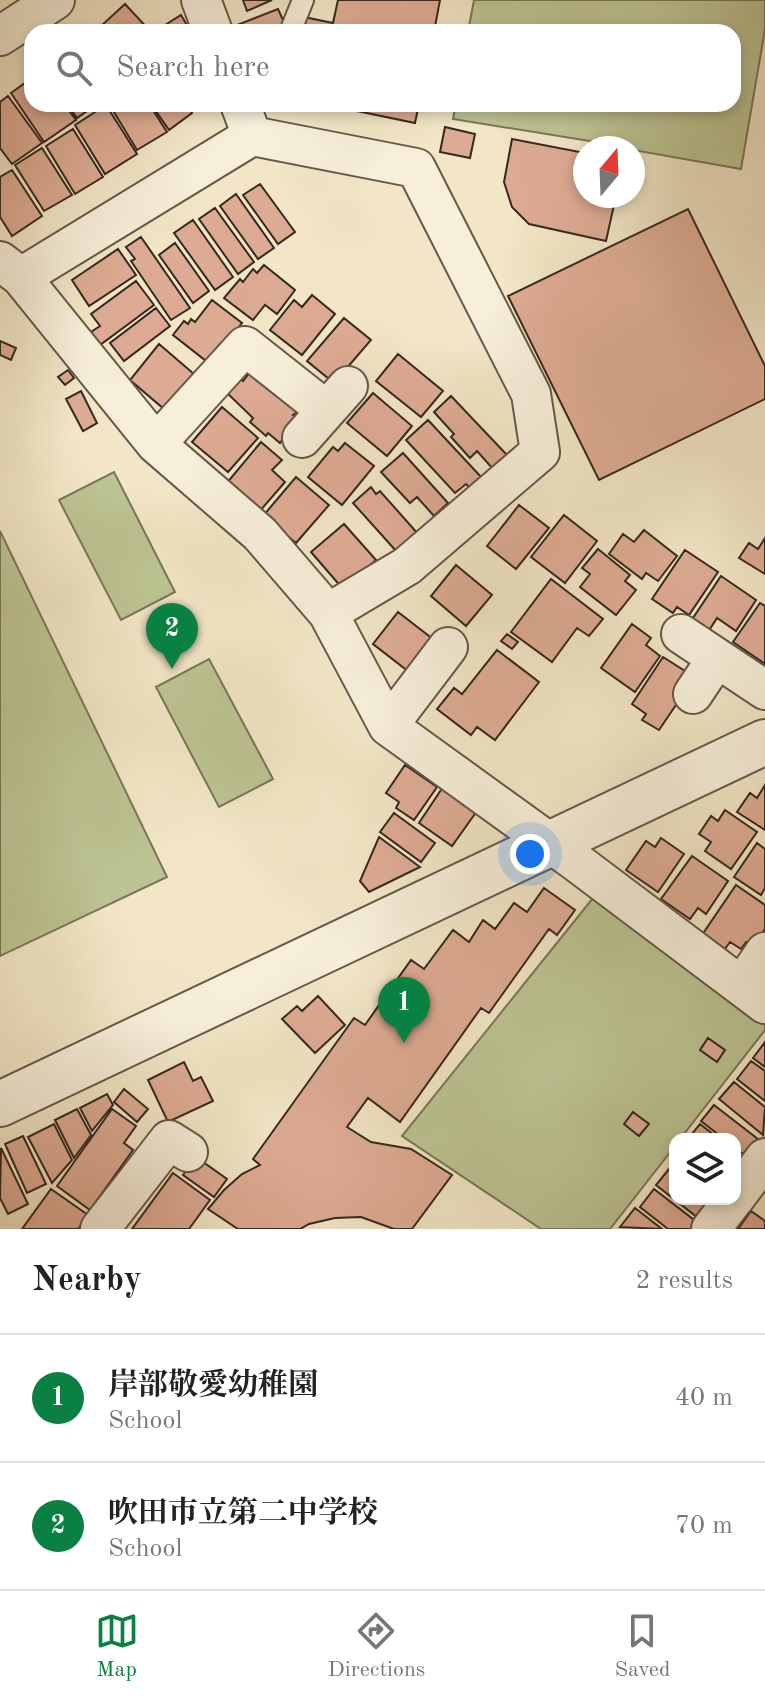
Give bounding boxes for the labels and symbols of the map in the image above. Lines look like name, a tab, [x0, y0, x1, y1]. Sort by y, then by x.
north arrow	[573, 136, 645, 208]
pin: 2	[146, 603, 198, 669]
your location	[510, 834, 550, 874]
pin: 1	[378, 977, 430, 1043]

